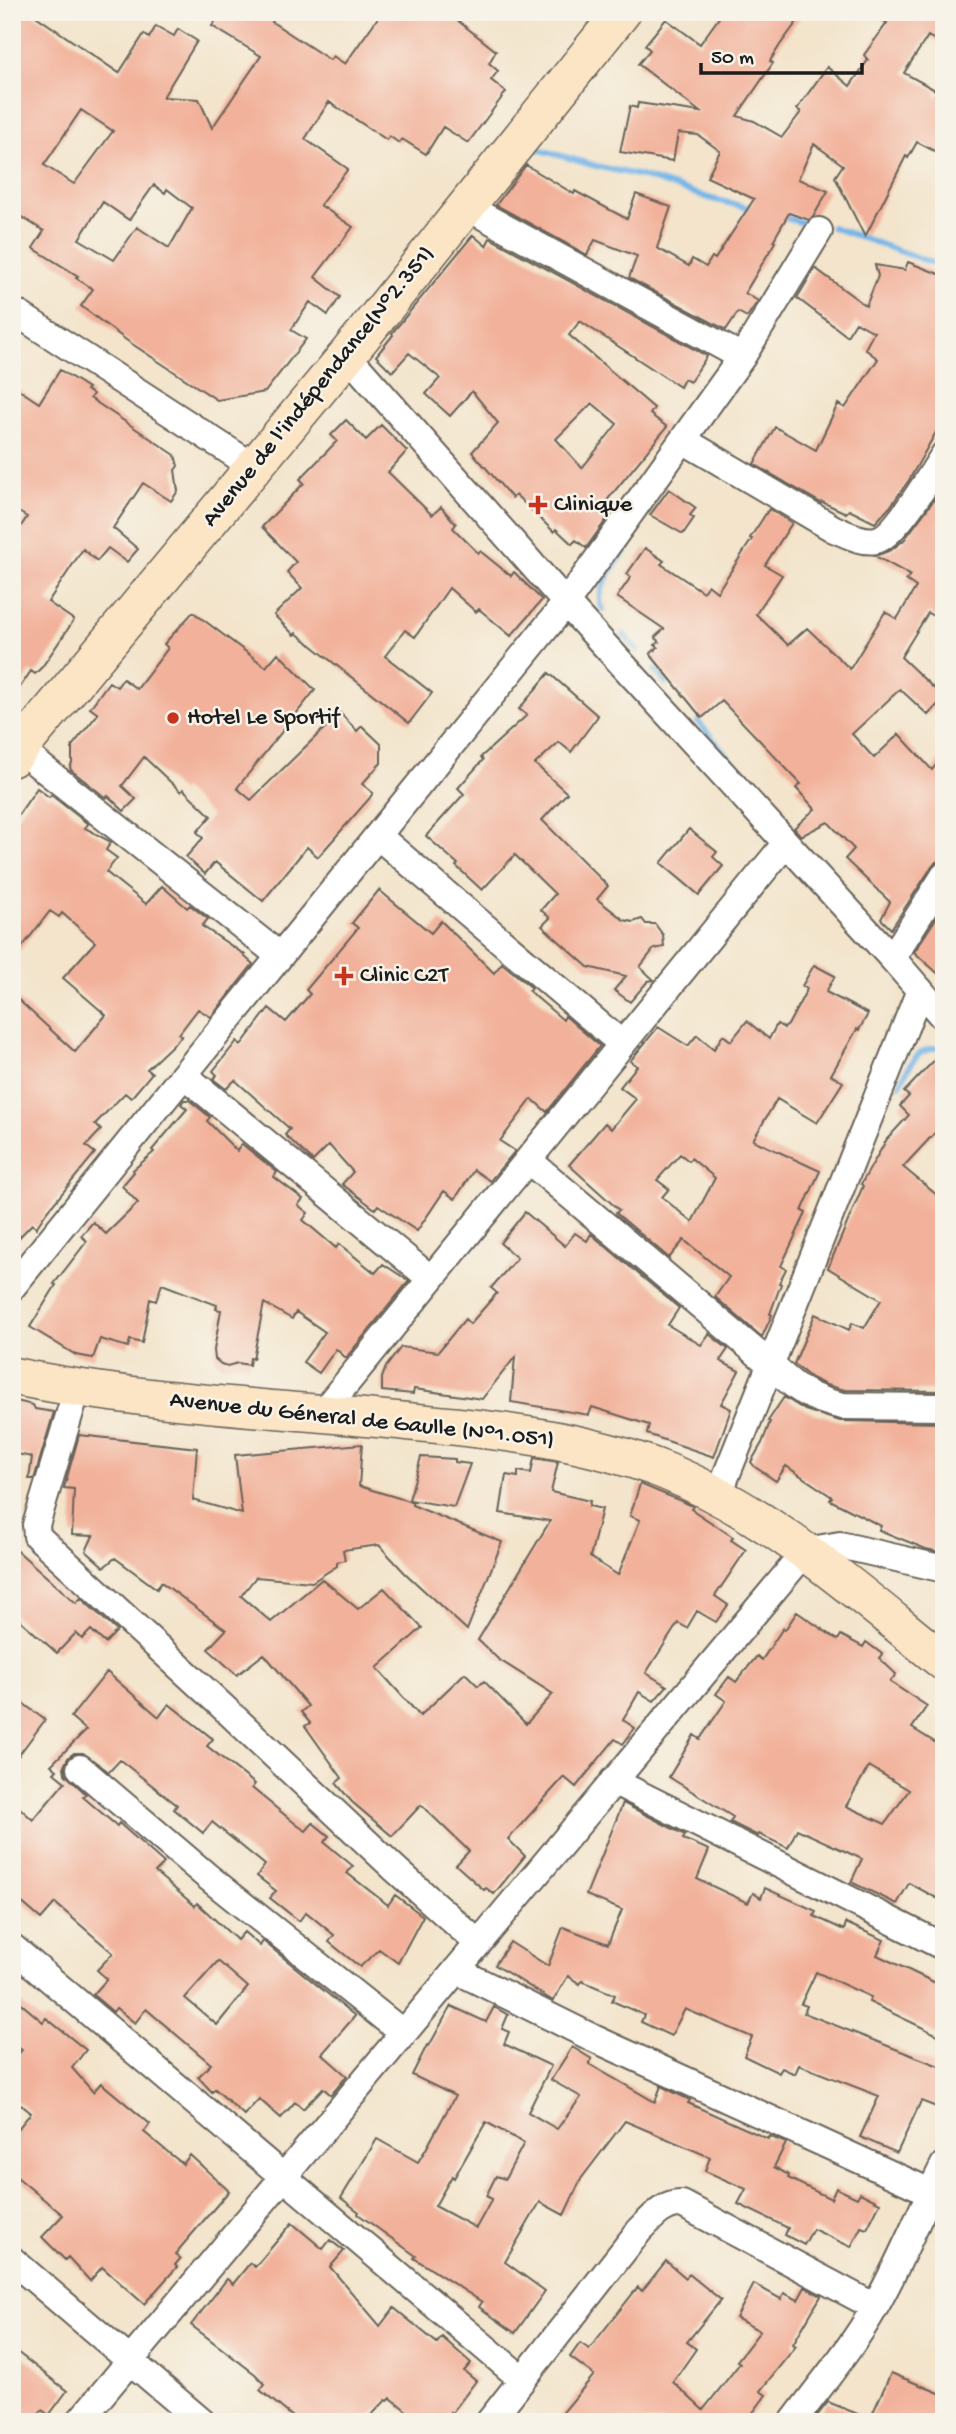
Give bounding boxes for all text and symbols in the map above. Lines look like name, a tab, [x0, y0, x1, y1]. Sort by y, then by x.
scale bar	[701, 32, 862, 76]
text: 50 m	[711, 47, 754, 72]
street label: Avenue de l'indépendance(N°2.351)	[196, 241, 442, 533]
place label: Clinique	[554, 491, 633, 520]
marker: Clinique	[528, 495, 548, 515]
place label: Hotel Le Sportif	[187, 704, 341, 733]
marker: Hotel Le Sportif	[165, 710, 181, 726]
place label: Clinic C2T	[360, 962, 450, 991]
marker: Clinic C2T	[334, 966, 354, 986]
street label: Avenue du Géneral de Gaulle (N°1.051)	[168, 1386, 556, 1456]

